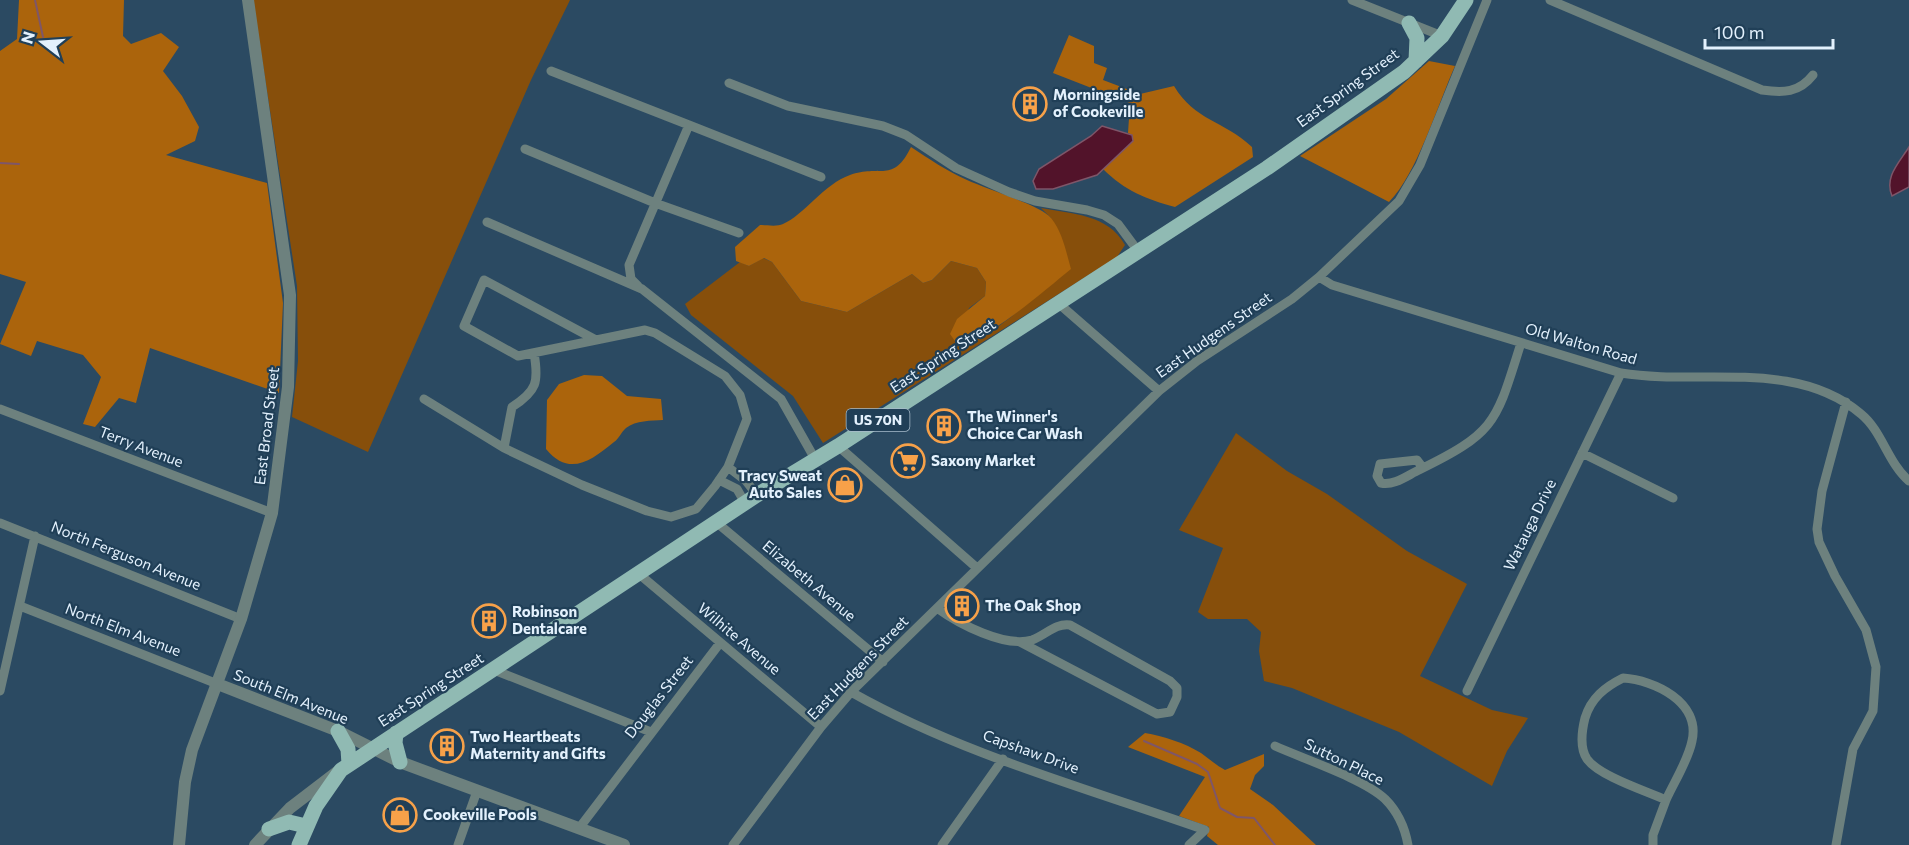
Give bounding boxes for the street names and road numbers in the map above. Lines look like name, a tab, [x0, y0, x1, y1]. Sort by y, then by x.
street label: East Spring Street	[1293, 44, 1402, 130]
street label: East Hudgens Street	[1152, 287, 1275, 381]
street label: East Spring Street	[886, 314, 999, 396]
street label: Old Walton Road	[1523, 319, 1639, 368]
street label: East Broad Street	[250, 366, 282, 486]
road number: US 70N	[846, 409, 910, 431]
street label: Terry Avenue	[97, 422, 186, 470]
street label: Watauga Drive	[1499, 476, 1559, 573]
street label: North Ferguson Avenue	[49, 517, 204, 593]
street label: Elizabeth Avenue	[759, 536, 860, 625]
street label: Wilhite Avenue	[695, 598, 785, 678]
street label: North Elm Avenue	[63, 599, 184, 659]
street label: East Hudgens Street	[803, 612, 911, 723]
street label: East Spring Street	[374, 648, 487, 730]
street label: Douglas Street	[620, 651, 696, 741]
street label: South Elm Avenue	[231, 665, 352, 727]
street label: Capshaw Drive	[981, 725, 1082, 777]
street label: Sutton Place	[1302, 734, 1387, 788]

